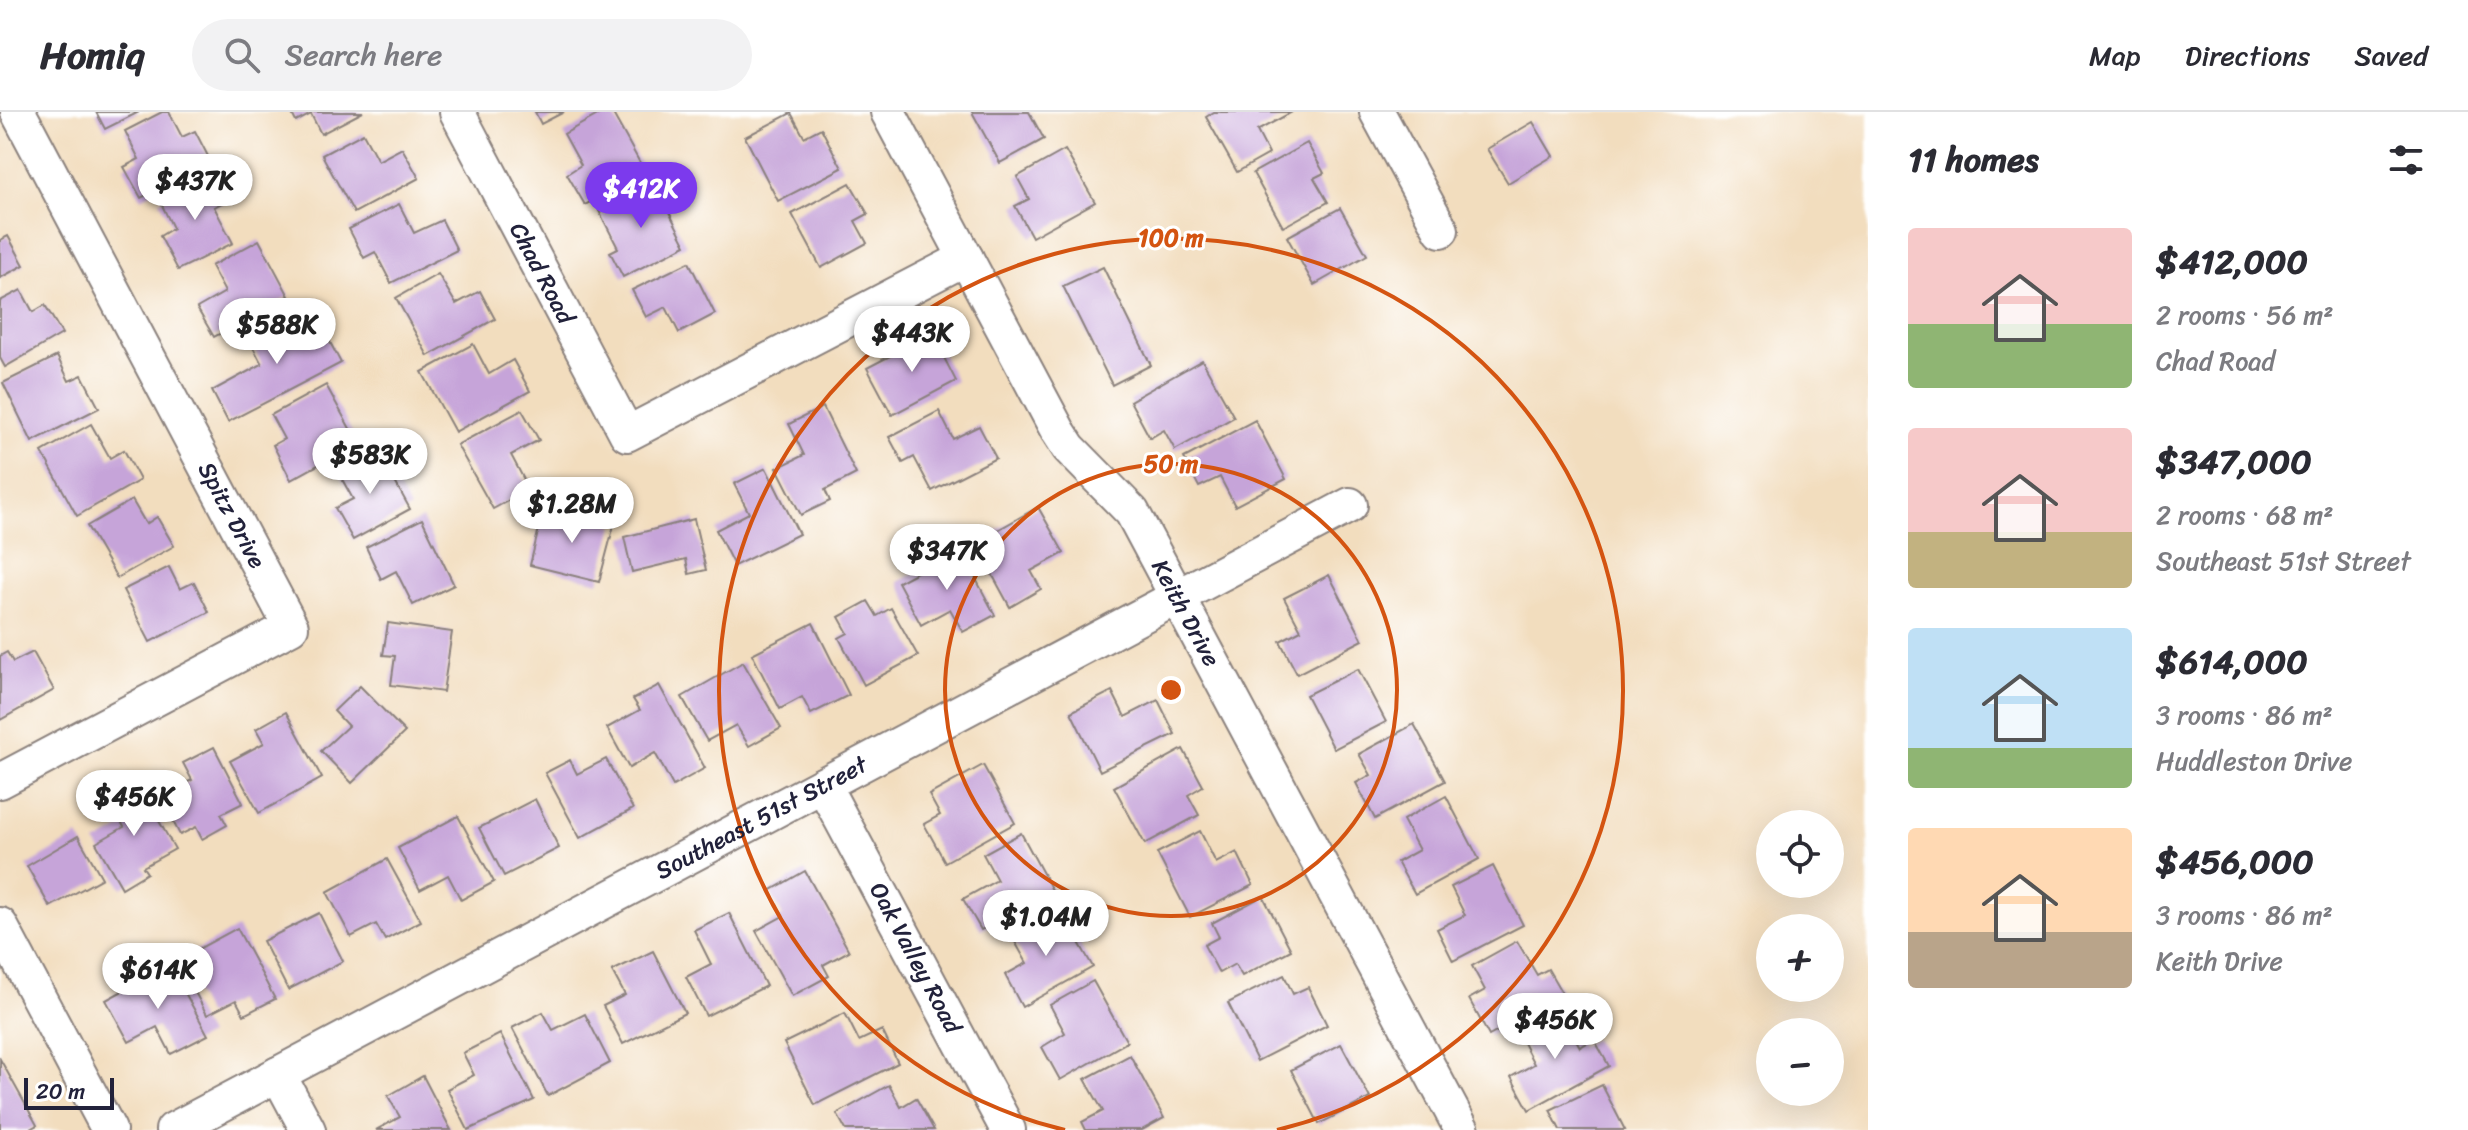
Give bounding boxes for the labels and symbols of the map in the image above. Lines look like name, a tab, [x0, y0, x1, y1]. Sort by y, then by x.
pin: $437K	[139, 154, 251, 222]
pin: $412K	[585, 162, 697, 230]
street label: Chad Road	[498, 214, 587, 333]
text: 100 m	[1138, 217, 1204, 259]
pin: $588K	[221, 298, 333, 366]
pin: $443K	[856, 306, 968, 374]
pin: $583K	[314, 428, 426, 496]
text: 50 m	[1144, 443, 1199, 485]
street label: Spitz Drive	[186, 454, 278, 576]
pin: $1.28M	[507, 477, 637, 545]
pin: $347K	[891, 524, 1003, 592]
street label: Keith Drive	[1140, 551, 1232, 675]
centre of rings	[1157, 676, 1185, 704]
street label: Southeast 51st Street	[647, 743, 876, 891]
pin: $456K	[78, 770, 190, 838]
street label: Oak Valley Road	[858, 874, 974, 1042]
pin: $1.04M	[981, 890, 1111, 958]
pin: $614K	[102, 943, 214, 1011]
pin: $456K	[1499, 993, 1611, 1061]
scale bar	[24, 1074, 114, 1110]

